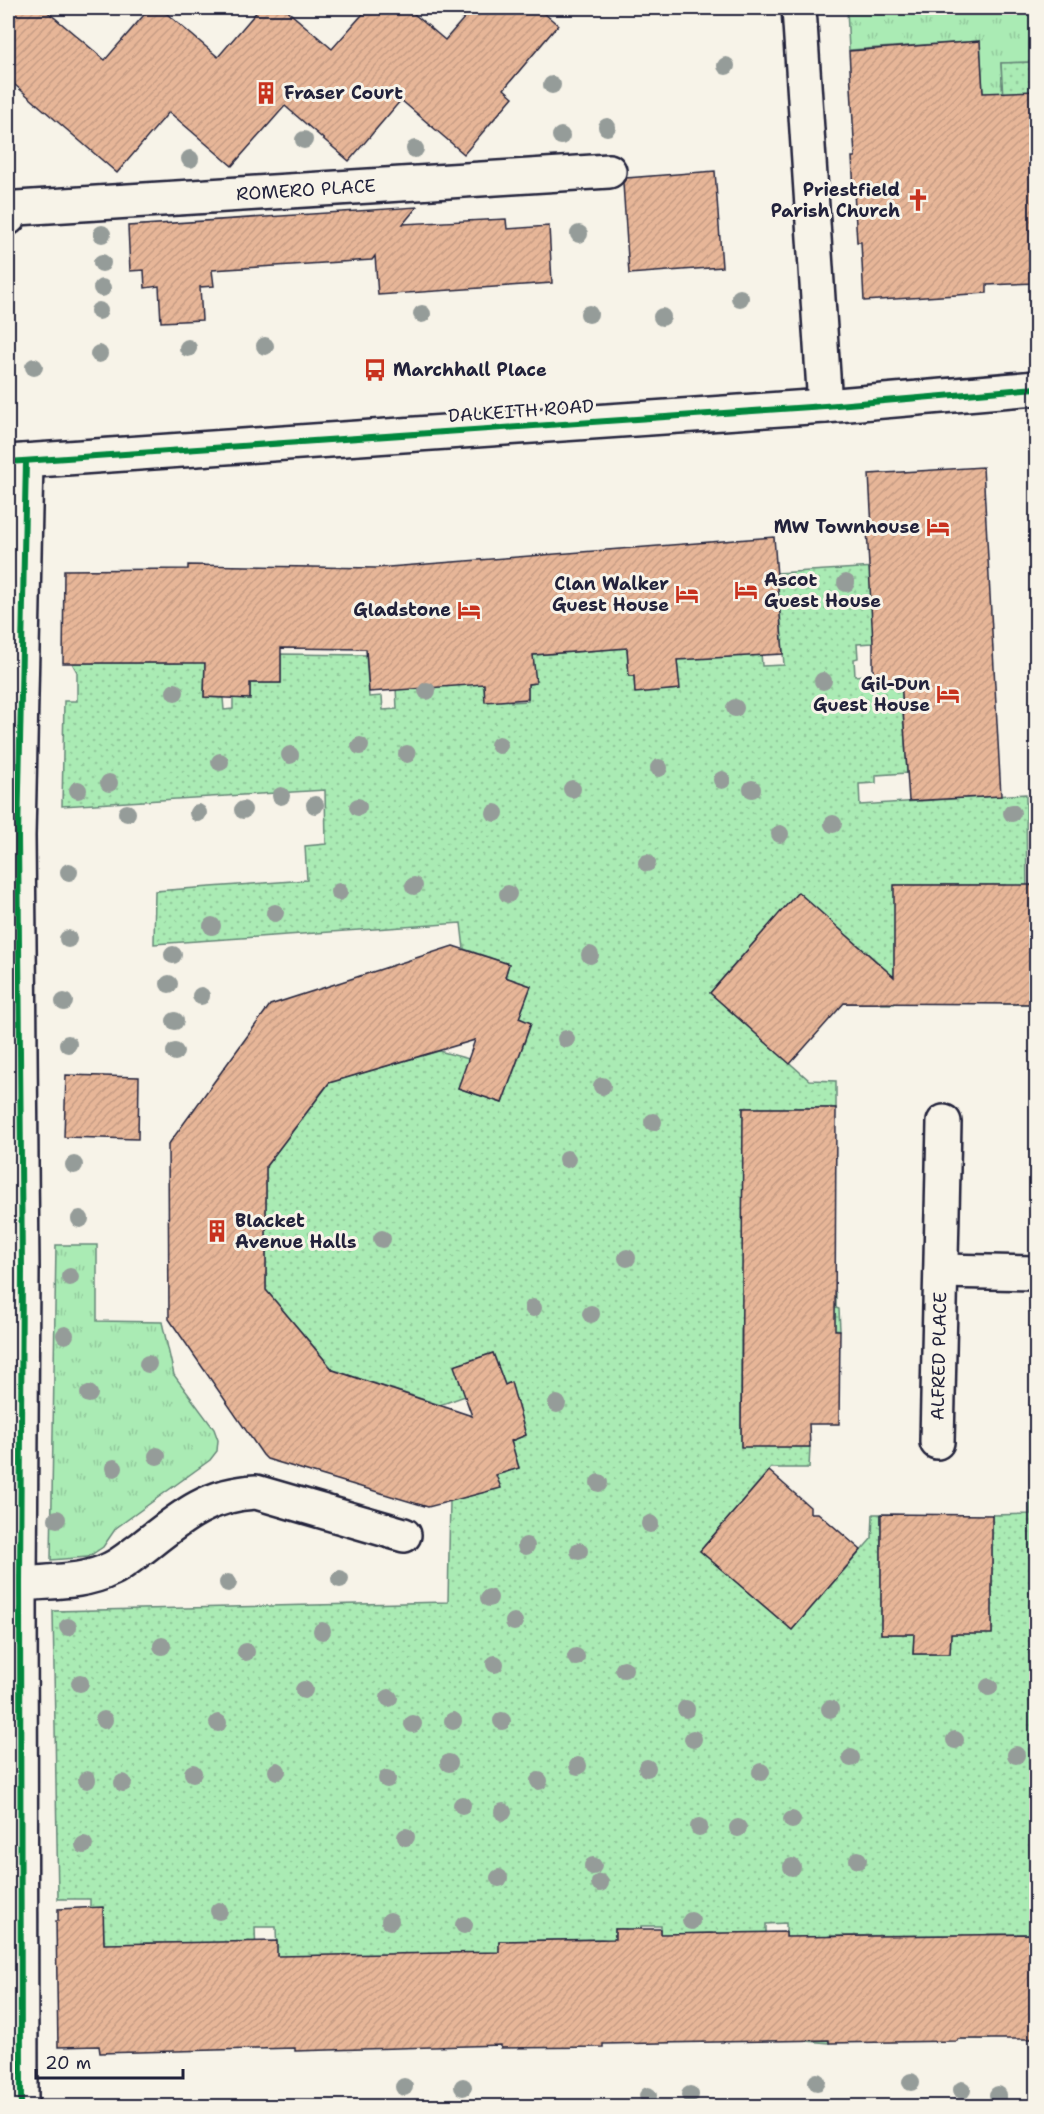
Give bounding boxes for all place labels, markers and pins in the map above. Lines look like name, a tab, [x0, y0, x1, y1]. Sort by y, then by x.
building icon: Fraser Court	[253, 80, 279, 106]
place label: Fraser Court	[284, 81, 403, 105]
place label: Priestfield Parish Church	[771, 178, 900, 223]
church icon: Priestfield Parish Church	[905, 187, 931, 213]
bus stop icon: Marchhall Place	[362, 357, 388, 383]
place label: Marchhall Place	[393, 358, 547, 382]
hotel icon: MW Townhouse	[925, 514, 951, 540]
place label: MW Townhouse	[774, 515, 920, 539]
place label: Ascot Guest House	[764, 568, 881, 613]
place label: Clan Walker Guest House	[552, 572, 669, 617]
hotel icon: Ascot Guest House	[733, 577, 759, 603]
hotel icon: Clan Walker Guest House	[674, 581, 700, 607]
hotel icon: Gladstone	[456, 597, 482, 623]
place label: Gladstone	[353, 598, 451, 622]
place label: Gil-Dun Guest House	[813, 672, 930, 717]
hotel icon: Gil-Dun Guest House	[935, 681, 961, 707]
place label: Blacket Avenue Halls	[235, 1209, 356, 1254]
building icon: Blacket Avenue Halls	[204, 1218, 230, 1244]

